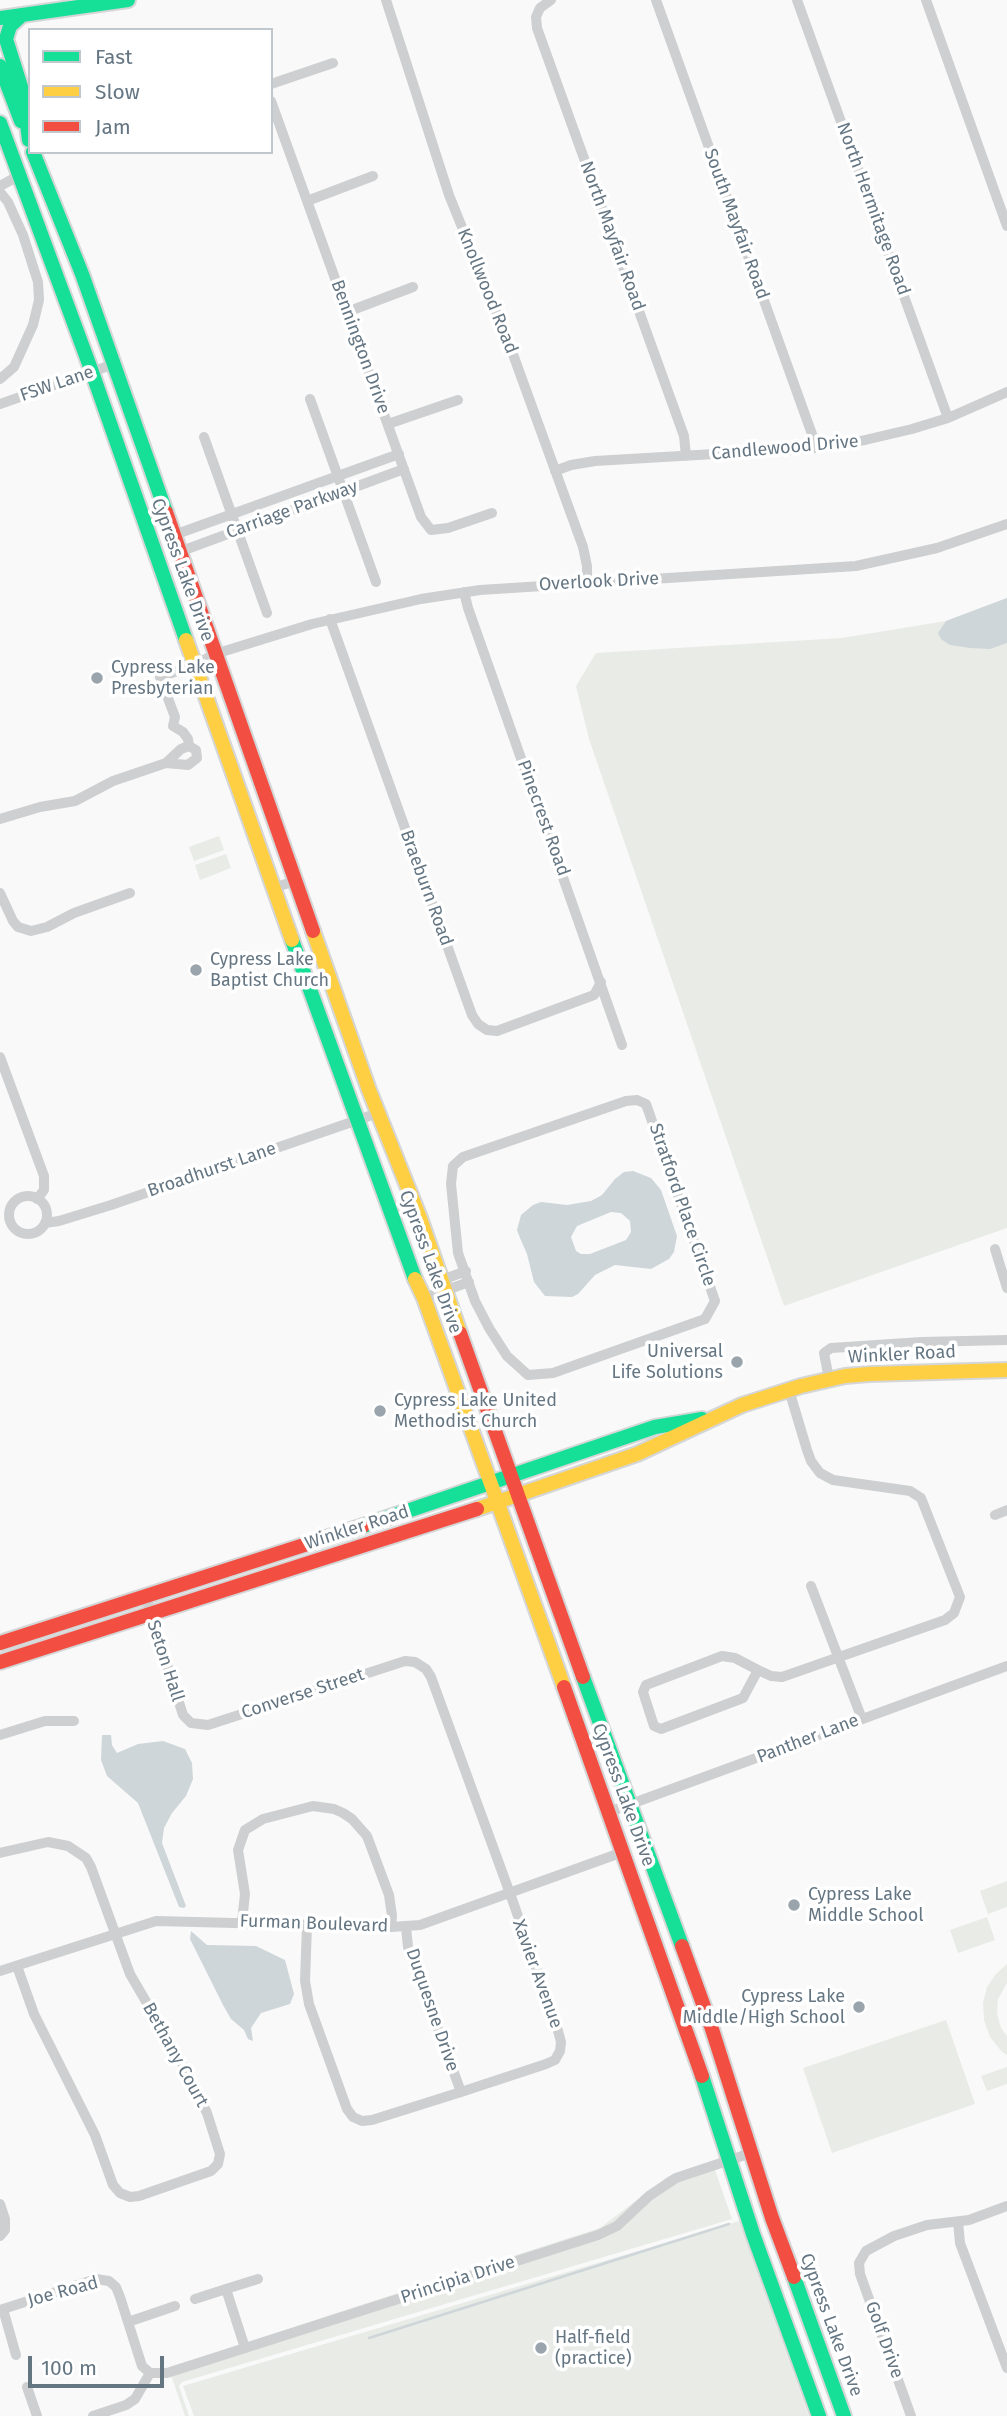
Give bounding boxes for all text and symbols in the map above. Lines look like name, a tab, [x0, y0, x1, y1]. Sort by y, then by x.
legend	[28, 28, 273, 154]
text: Fast	[95, 44, 133, 70]
text: Slow	[95, 79, 140, 105]
text: Jam	[95, 114, 131, 140]
street label: North Hermitage Road	[832, 120, 914, 298]
street label: South Mayfair Road	[699, 146, 773, 302]
street label: North Mayfair Road	[575, 158, 649, 314]
street label: Knollwood Road	[452, 225, 522, 357]
street label: Bennington Drive	[326, 277, 394, 417]
street label: FSW Lane	[17, 361, 97, 407]
street label: Candlewood Drive	[711, 431, 859, 465]
street label: Carriage Parkway	[223, 476, 361, 544]
street label: Cypress Lake Drive	[146, 495, 218, 645]
street label: Overlook Drive	[538, 568, 660, 596]
place label: Cypress Lake Presbyterian	[111, 657, 215, 700]
marker: Cypress Lake Presbyterian	[89, 670, 105, 686]
street label: Pinecrest Road	[512, 757, 574, 879]
street label: Braeburn Road	[395, 827, 457, 949]
place label: Cypress Lake Baptist Church	[210, 949, 329, 992]
marker: Cypress Lake Baptist Church	[188, 962, 204, 978]
street label: Stratford Place Circle	[644, 1121, 720, 1289]
street label: Broadhurst Lane	[145, 1138, 279, 1202]
street label: Cypress Lake Drive	[394, 1187, 466, 1337]
place label: Universal Life Solutions	[611, 1341, 723, 1384]
street label: Winkler Road	[848, 1341, 956, 1369]
marker: Universal Life Solutions	[729, 1354, 745, 1370]
place label: Cypress Lake United Methodist Church	[394, 1390, 557, 1432]
marker: Cypress Lake United Methodist Church	[372, 1403, 388, 1419]
street label: Winkler Road	[302, 1501, 412, 1555]
street label: Seton Hall	[142, 1618, 188, 1704]
street label: Converse Street	[239, 1664, 367, 1724]
street label: Panther Lane	[754, 1710, 862, 1768]
street label: Cypress Lake Drive	[587, 1720, 659, 1870]
place label: Cypress Lake Middle School	[808, 1884, 924, 1926]
marker: Cypress Lake Middle School	[786, 1897, 802, 1913]
street label: Furman Boulevard	[239, 1911, 389, 1937]
street label: Xavier Avenue	[507, 1917, 567, 2031]
street label: Duquesne Drive	[401, 1946, 463, 2074]
place label: Cypress Lake Middle/High School	[683, 1986, 845, 2028]
street label: Bethany Court	[137, 1999, 213, 2111]
marker: Cypress Lake Middle/High School	[851, 1999, 867, 2015]
street label: Cypress Lake Drive	[795, 2250, 867, 2400]
street label: Principia Drive	[398, 2251, 518, 2309]
street label: Joe Road	[25, 2272, 101, 2312]
street label: Golf Drive	[860, 2299, 908, 2381]
place label: Half-field (practice)	[555, 2327, 632, 2370]
marker: Half-field (practice)	[533, 2340, 549, 2356]
scale bar	[32, 2342, 168, 2386]
text: 100 m	[41, 2355, 97, 2381]

